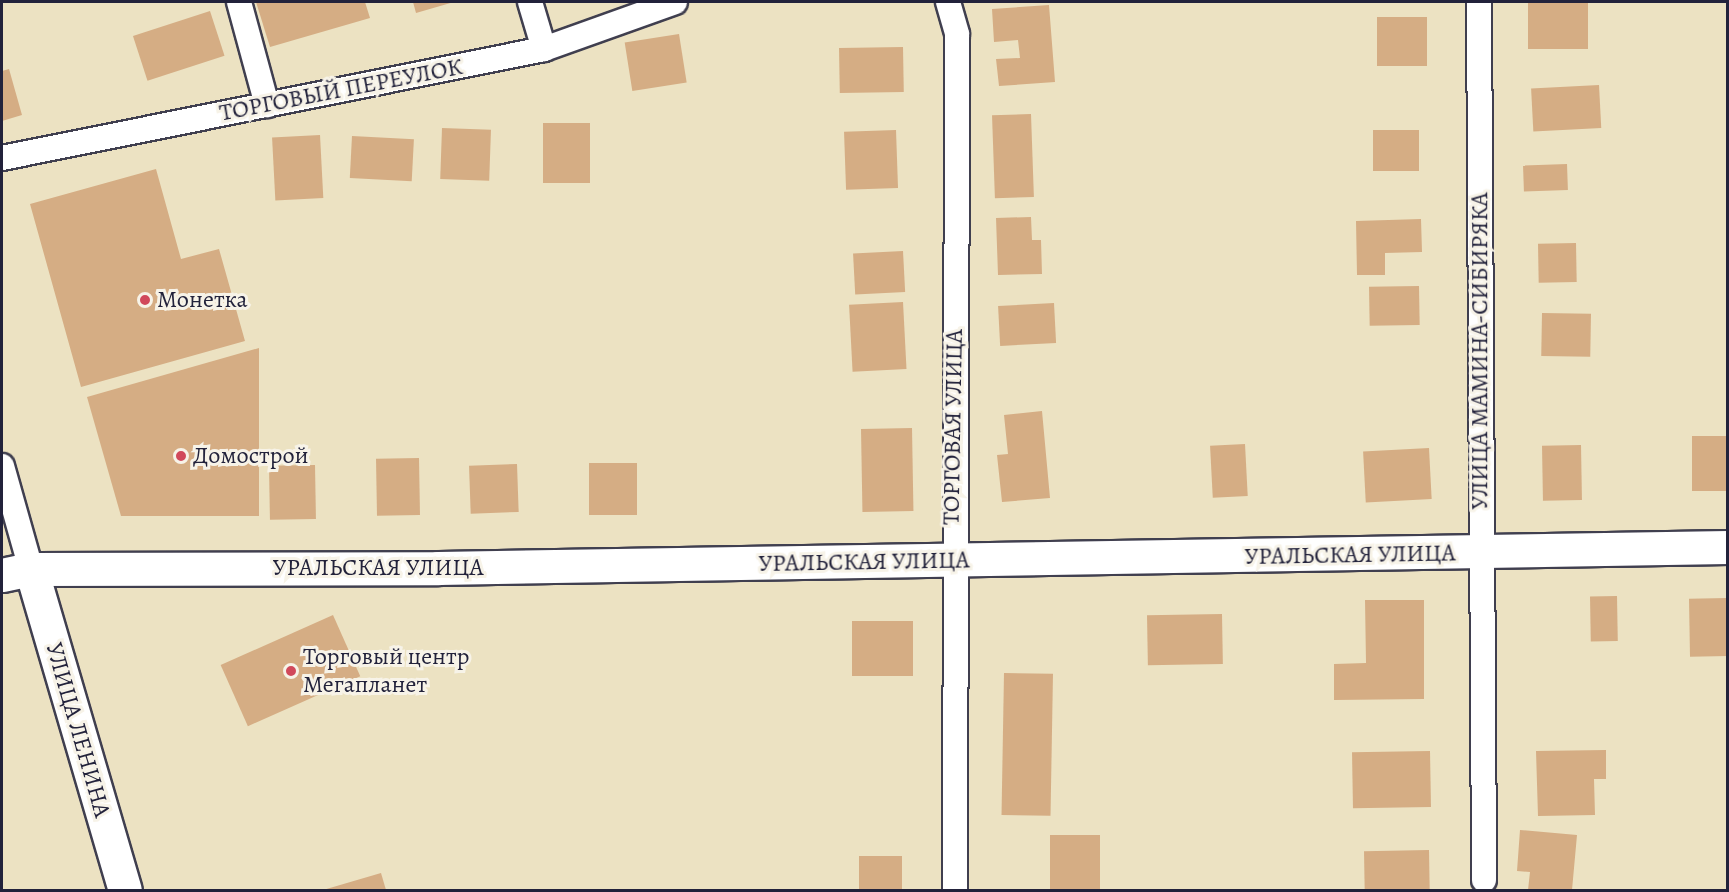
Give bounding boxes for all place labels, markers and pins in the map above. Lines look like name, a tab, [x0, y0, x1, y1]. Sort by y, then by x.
place label: Монетка	[157, 286, 248, 314]
marker: Монетка	[138, 293, 152, 307]
place label: Домострой	[193, 442, 309, 470]
marker: Домострой	[174, 449, 188, 463]
place label: Торговый центр Мегапланет	[303, 643, 469, 699]
marker: Торговый центр Мегапланет	[284, 664, 298, 678]

